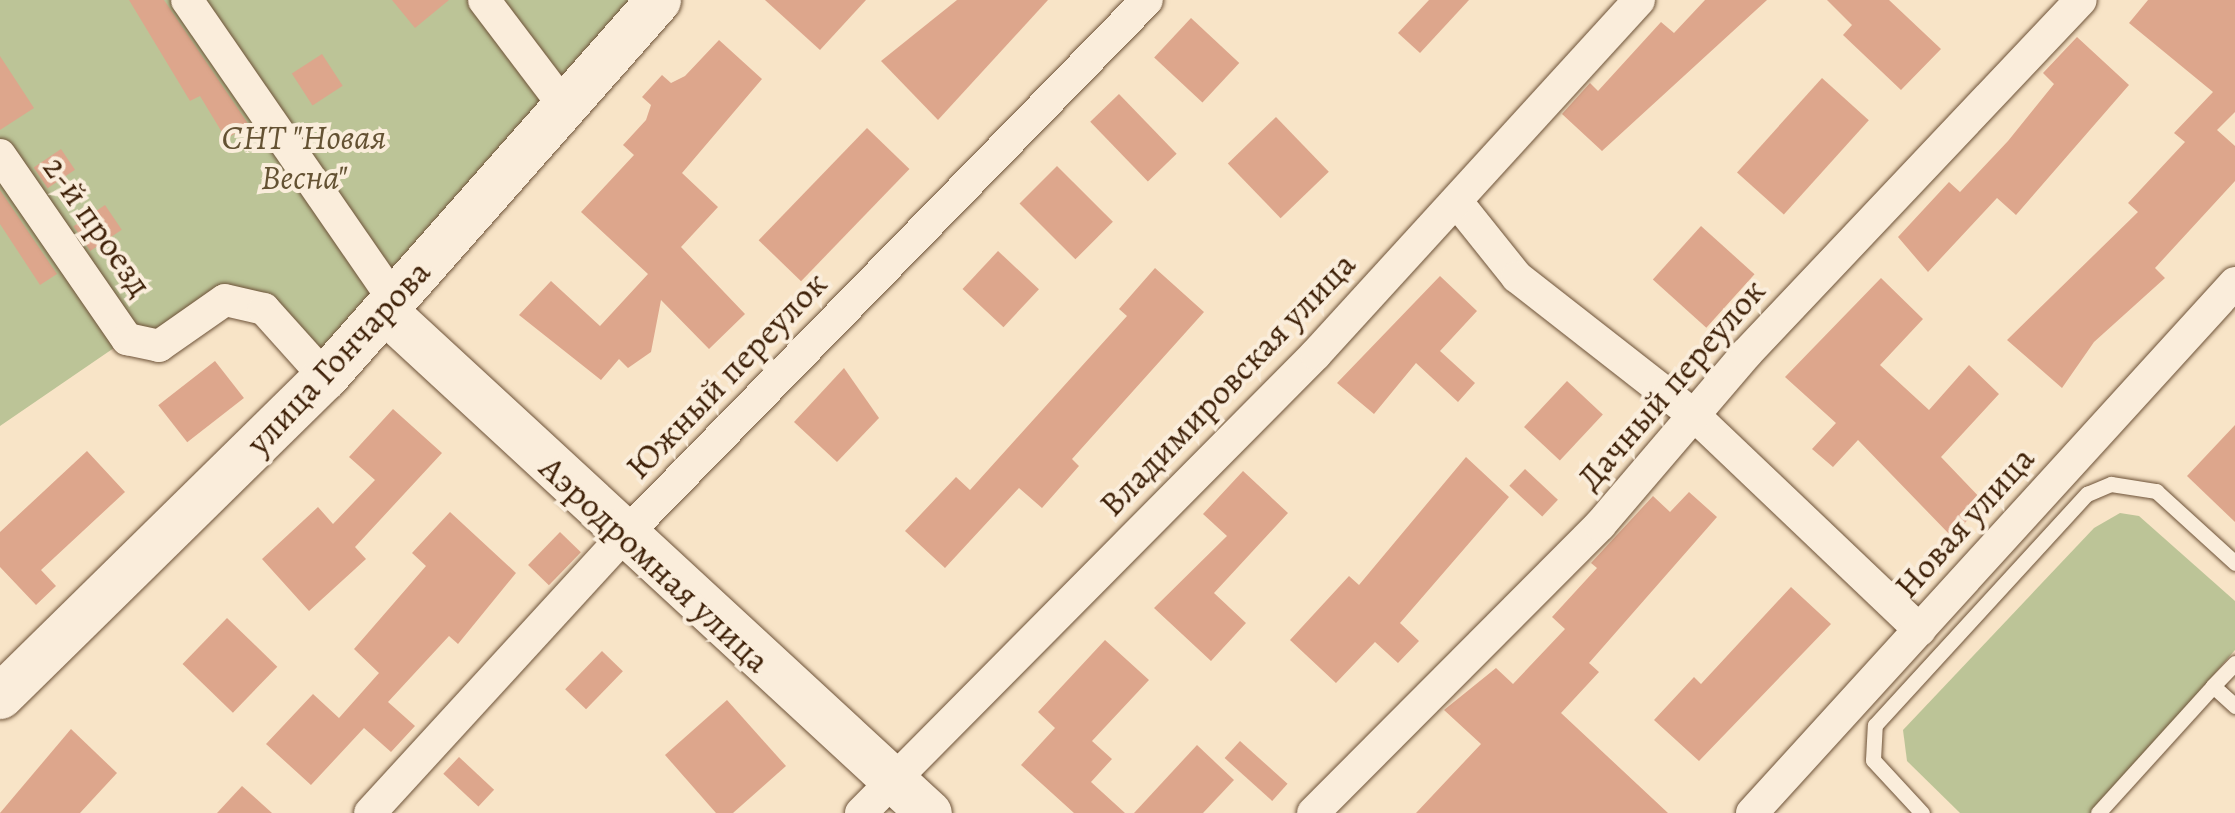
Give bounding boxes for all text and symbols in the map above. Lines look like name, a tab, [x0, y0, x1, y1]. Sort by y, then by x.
park label: СНТ "Новая Весна"	[222, 116, 386, 198]
street label: 2-й проезд	[34, 148, 162, 304]
street label: Владимировская улица	[1090, 243, 1364, 525]
street label: улица Гончарова	[237, 251, 439, 463]
street label: Южный переулок	[616, 263, 836, 487]
street label: Дачный переулок	[1568, 270, 1774, 498]
street label: Новая улица	[1885, 438, 2043, 606]
street label: Аэродромная улица	[531, 447, 779, 681]

